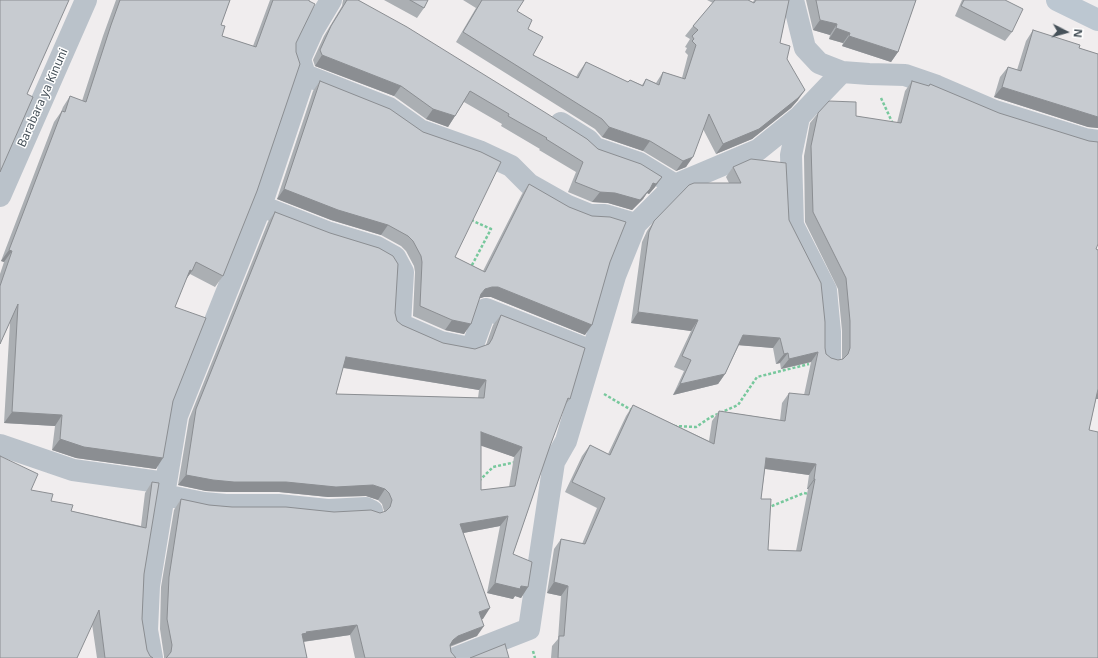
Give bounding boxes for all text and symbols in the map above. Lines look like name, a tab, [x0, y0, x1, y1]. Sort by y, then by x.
north arrow	[1046, 12, 1086, 52]
text: N	[1071, 28, 1086, 39]
street label: Barabara ya Kinuni	[15, 46, 71, 150]

